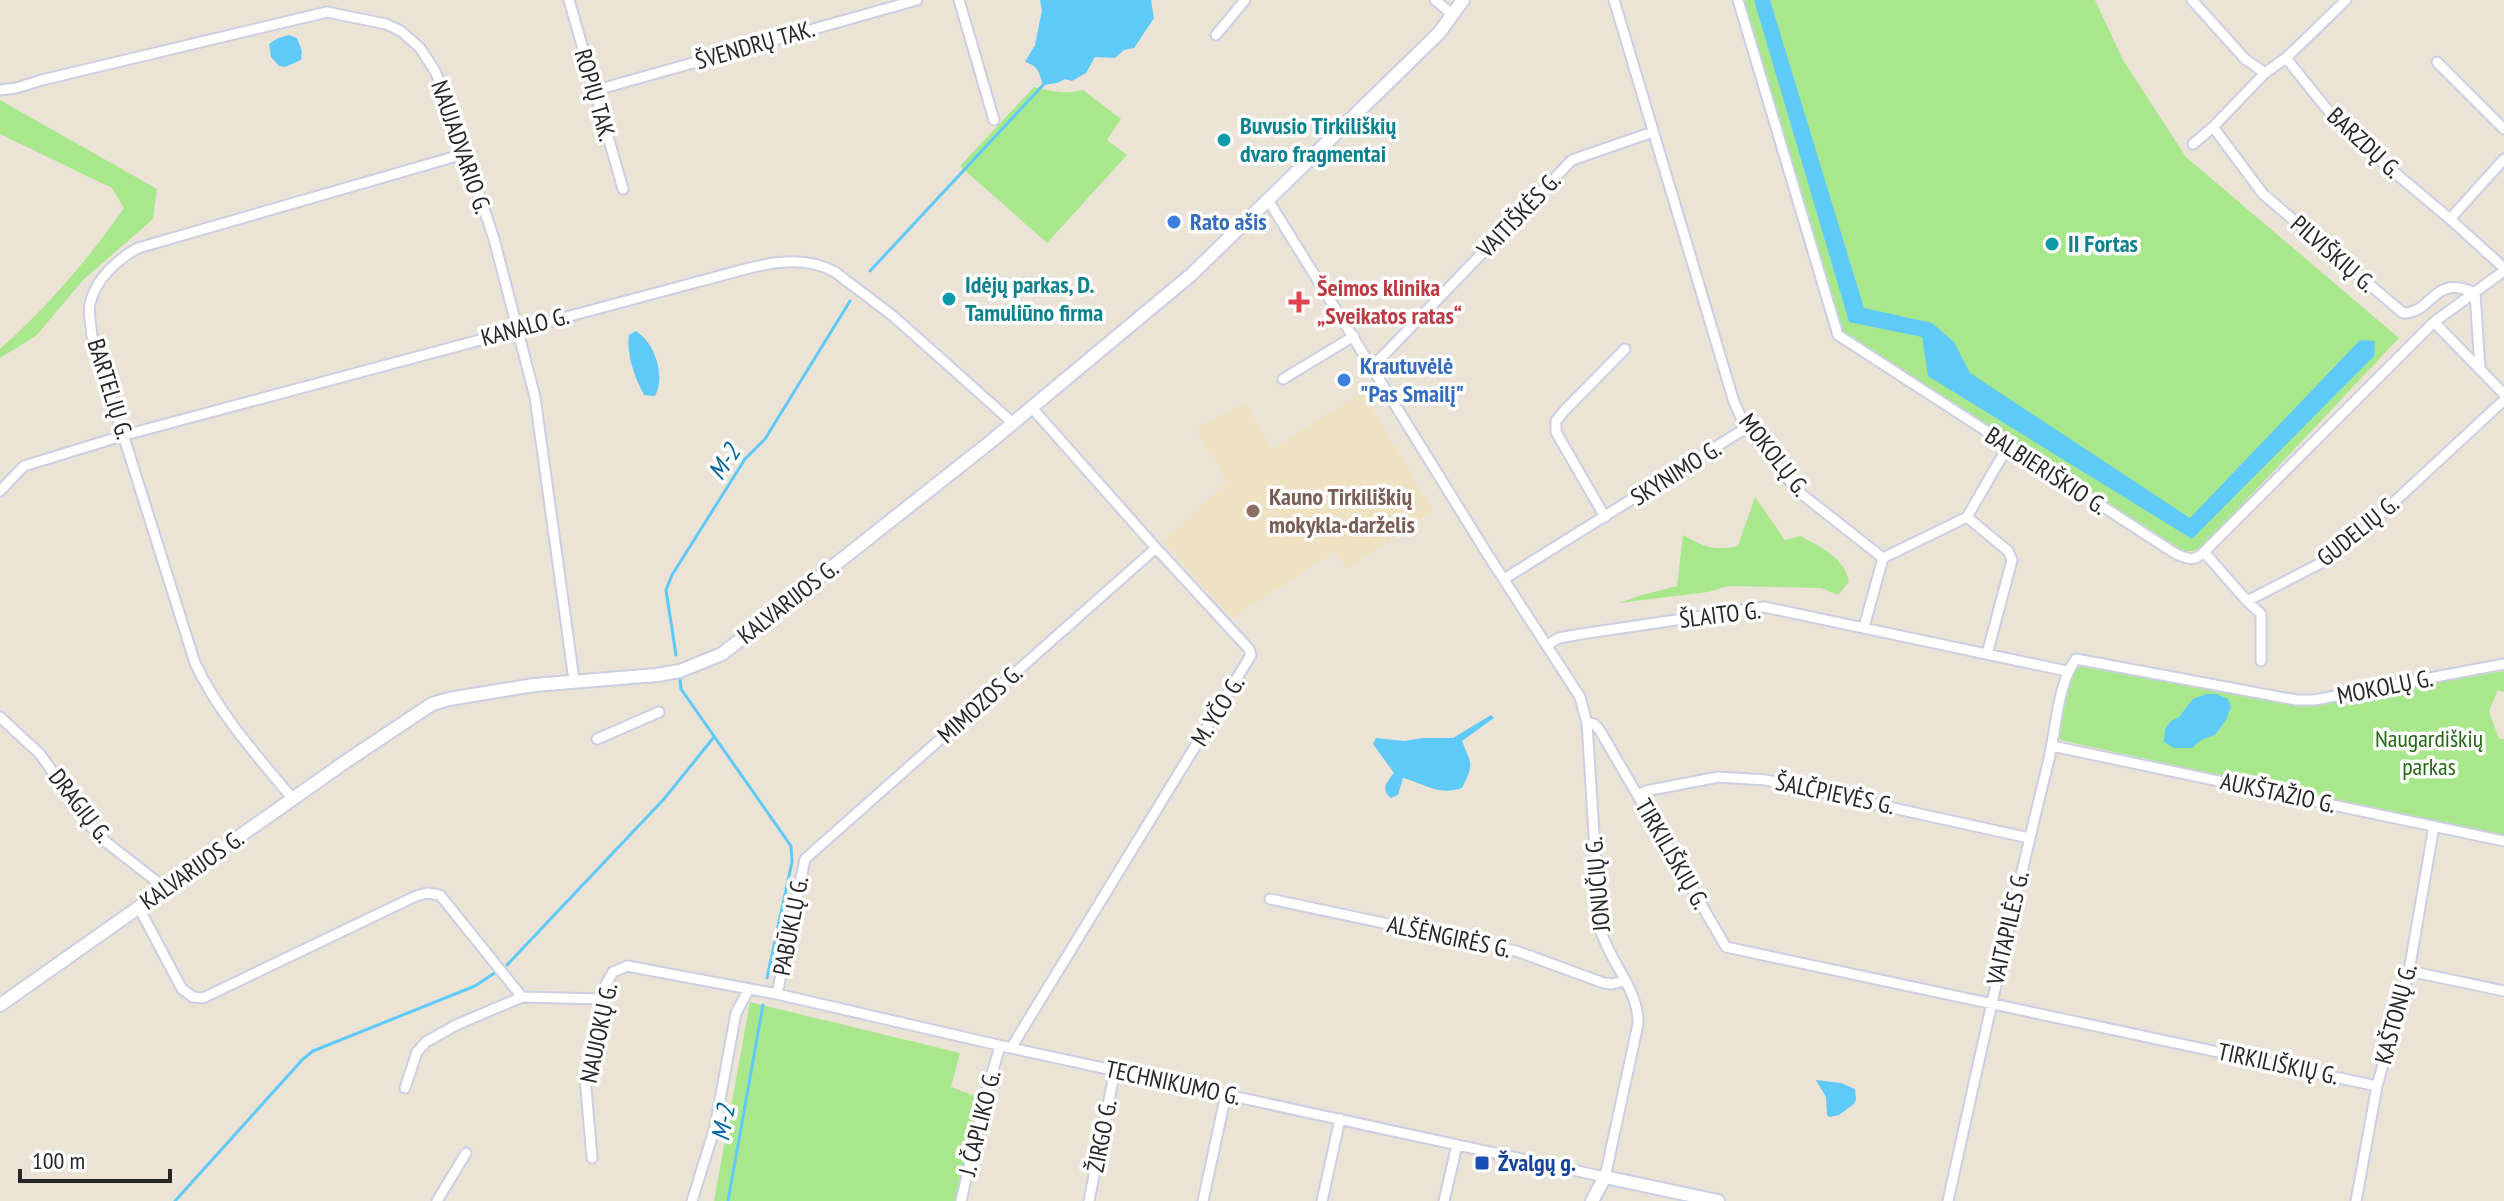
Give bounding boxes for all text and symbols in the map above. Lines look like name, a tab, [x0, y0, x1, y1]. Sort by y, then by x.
street label: ŠVENDRŲ TAK.	[692, 13, 818, 76]
street label: ROPIŲ TAK.	[568, 45, 623, 144]
street label: NAUJADVARIO G.	[424, 76, 499, 218]
street label: BARZDŲ G.	[2321, 100, 2408, 185]
place label: Buvusio Tirkiliškių dvaro fragmentai	[1240, 110, 1396, 169]
marker: Buvusio Tirkiliškių dvaro fragmentai	[1215, 131, 1233, 149]
street label: VAITIŠKĖS G.	[1470, 165, 1567, 265]
place label: Rato ašis	[1190, 206, 1267, 237]
street label: PILVIŠKIŲ G.	[2285, 208, 2382, 299]
marker: Rato ašis	[1165, 213, 1183, 231]
place label: II Fortas	[2068, 228, 2138, 259]
marker: II Fortas	[2043, 235, 2061, 253]
place label: Idėjų parkas, D. Tamuliūno firma	[965, 269, 1103, 328]
place label: Šeimos klinika „Sveikatos ratas“	[1317, 272, 1462, 331]
marker: Idėjų parkas, D. Tamuliūno firma	[940, 290, 958, 308]
marker: Šeimos klinika „Sveikatos ratas“	[1288, 291, 1310, 313]
street label: KANALO G.	[477, 300, 572, 353]
street label: BARTELIŲ G.	[81, 335, 140, 443]
place label: Krautuvėlė "Pas Smailį"	[1360, 350, 1464, 409]
marker: Krautuvėlė "Pas Smailį"	[1335, 371, 1353, 389]
street label: MOKOLŲ G.	[1732, 407, 1816, 502]
street label: BALBIERIŠKIO G.	[1980, 420, 2113, 521]
street label: SKYNIMO G.	[1625, 433, 1727, 512]
water label: M-2	[700, 436, 748, 486]
place label: Kauno Tirkiliškių mokykla-darželis	[1269, 481, 1415, 540]
street label: GUDELIŲ G.	[2310, 488, 2405, 573]
marker: Kauno Tirkiliškių mokykla-darželis	[1244, 502, 1262, 520]
street label: KALVARIJOS G.	[731, 553, 844, 651]
street label: ŠLAITO G.	[1678, 594, 1762, 635]
street label: MIMOZOS G.	[931, 657, 1029, 750]
street label: MOKOLŲ G.	[2335, 662, 2435, 711]
street label: M. YČO G.	[1184, 670, 1251, 752]
park label: Naugardiškių parkas	[2375, 723, 2483, 782]
street label: DRAGIŲ G.	[42, 762, 119, 849]
street label: AUKŠTAŽIO G.	[2218, 765, 2339, 820]
street label: ŠALČPIEVĖS G.	[1773, 766, 1897, 821]
street label: TIRKILIŠKIŲ G.	[1628, 793, 1716, 914]
street label: KALVARIJOS G.	[134, 823, 250, 917]
street label: JONUČIŲ G.	[1578, 836, 1617, 934]
street label: VAITAPILĖS G.	[1979, 868, 2036, 989]
street label: PABŪKLŲ G.	[766, 874, 815, 978]
street label: ALŠĖNGIRĖS G.	[1385, 908, 1514, 965]
street label: KAŠTONŲ G.	[2367, 960, 2424, 1067]
street label: NAUJOKŲ G.	[573, 980, 624, 1086]
street label: TIRKILIŠKIŲ G.	[2215, 1036, 2341, 1091]
street label: TECHNIKUMO G.	[1103, 1053, 1244, 1112]
street label: J. ČAPLIKO G.	[951, 1067, 1008, 1180]
street label: ŽIRGO G.	[1079, 1097, 1124, 1175]
water label: M-2	[703, 1100, 742, 1143]
scale bar	[20, 1133, 170, 1183]
text: 100 m	[32, 1145, 85, 1176]
place label: Žvalgų g.	[1498, 1147, 1576, 1178]
marker: Žvalgų g.	[1473, 1154, 1491, 1172]

